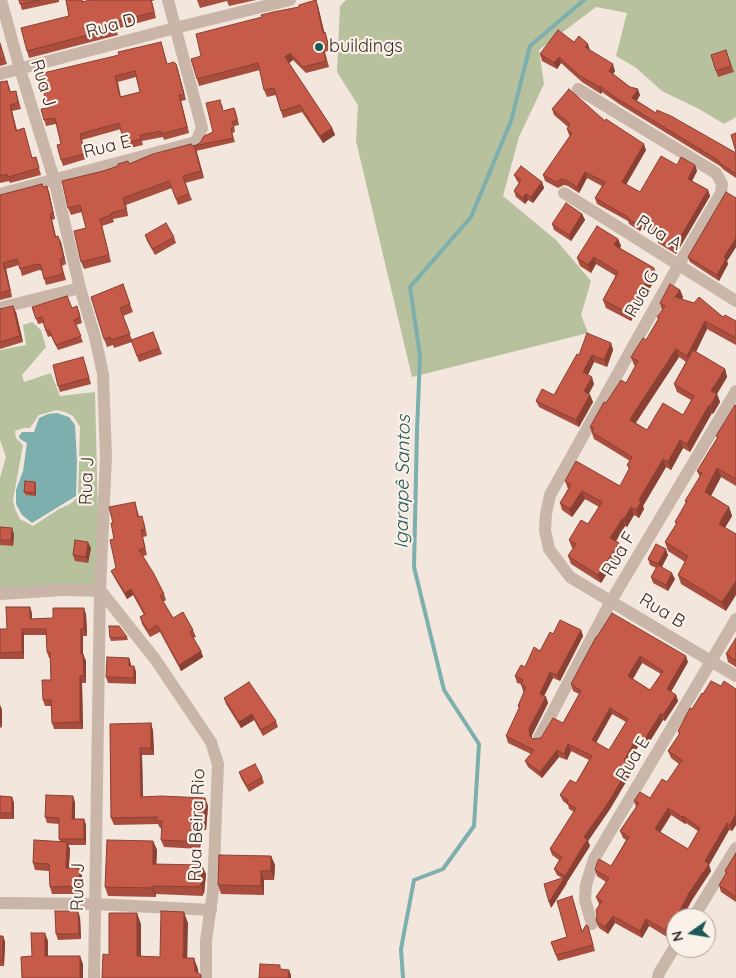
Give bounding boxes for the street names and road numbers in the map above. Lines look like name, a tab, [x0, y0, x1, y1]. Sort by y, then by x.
street label: Rua D	[84, 9, 138, 43]
street label: Rua J	[26, 57, 60, 109]
street label: Rua E	[81, 131, 133, 163]
street label: Rua A	[632, 211, 686, 255]
street label: Rua G	[620, 267, 664, 321]
street label: Rua J	[75, 457, 99, 505]
street label: Rua F	[597, 528, 641, 580]
street label: Rua B	[635, 589, 689, 633]
street label: Rua E	[611, 733, 655, 785]
street label: Rua Beira Rio	[184, 768, 210, 882]
street label: Rua J	[67, 863, 89, 911]

